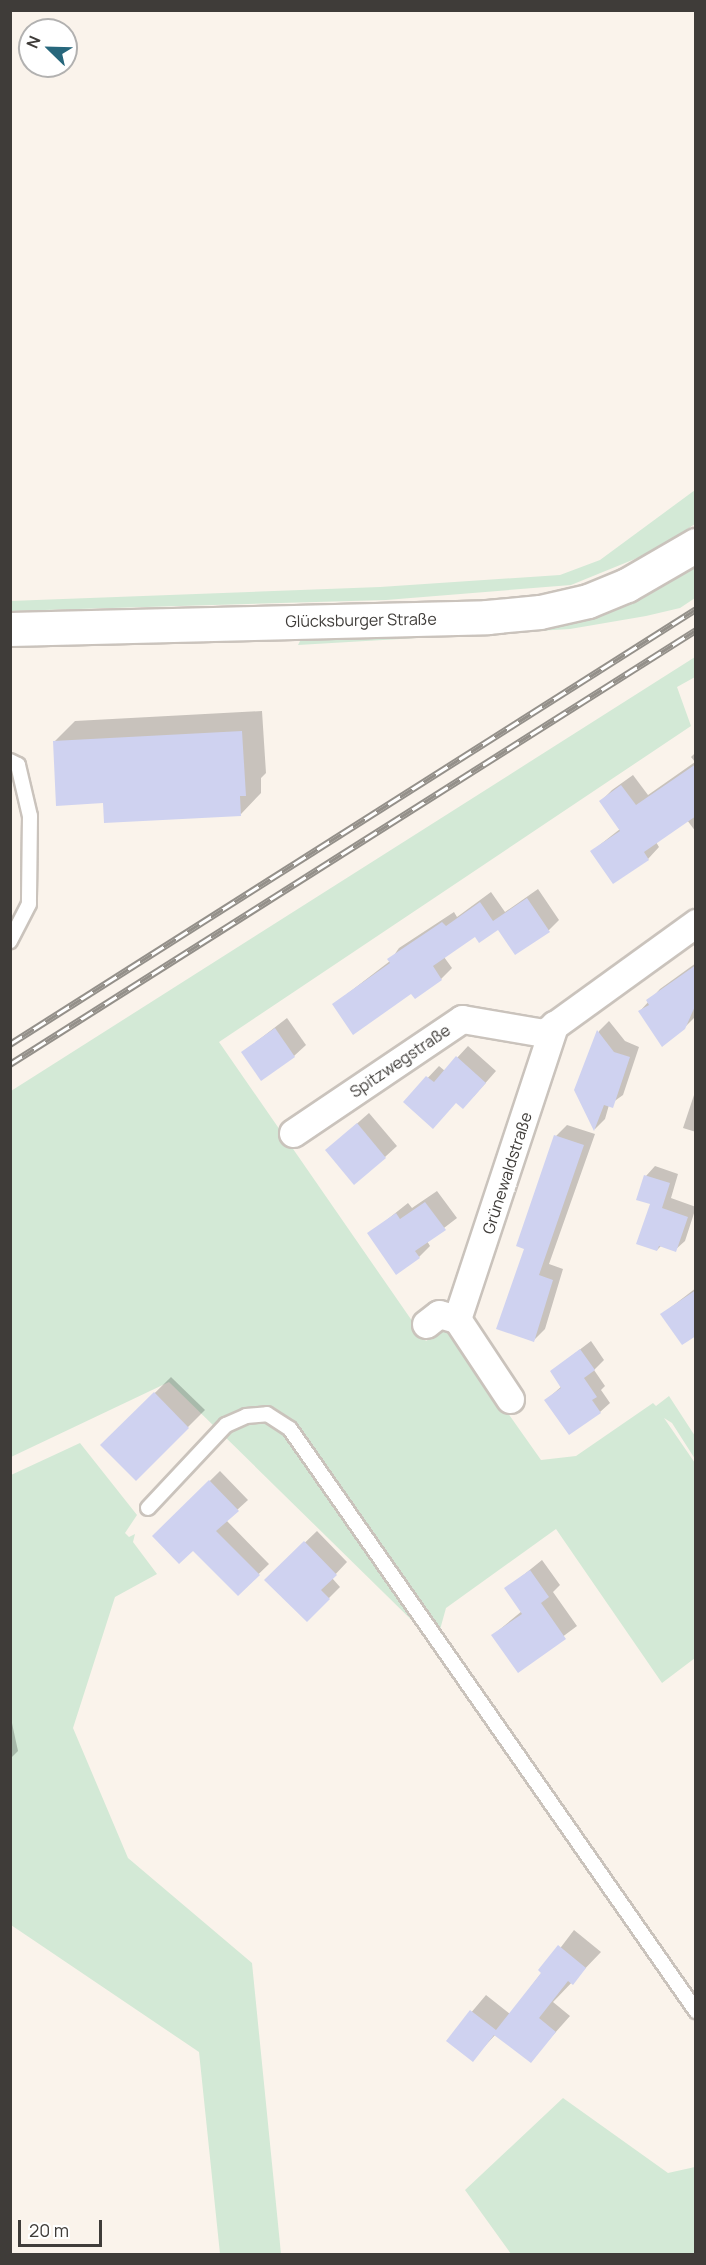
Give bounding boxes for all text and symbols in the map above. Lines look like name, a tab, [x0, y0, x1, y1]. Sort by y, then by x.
north arrow	[18, 18, 78, 78]
text: N	[21, 32, 46, 51]
street label: Glücksburger Straße	[285, 609, 437, 631]
street label: Spitzwegstraße	[346, 1020, 454, 1102]
street label: Grünewaldstraße	[478, 1110, 536, 1236]
scale bar	[21, 2208, 105, 2246]
text: 20 m	[29, 2218, 69, 2242]

